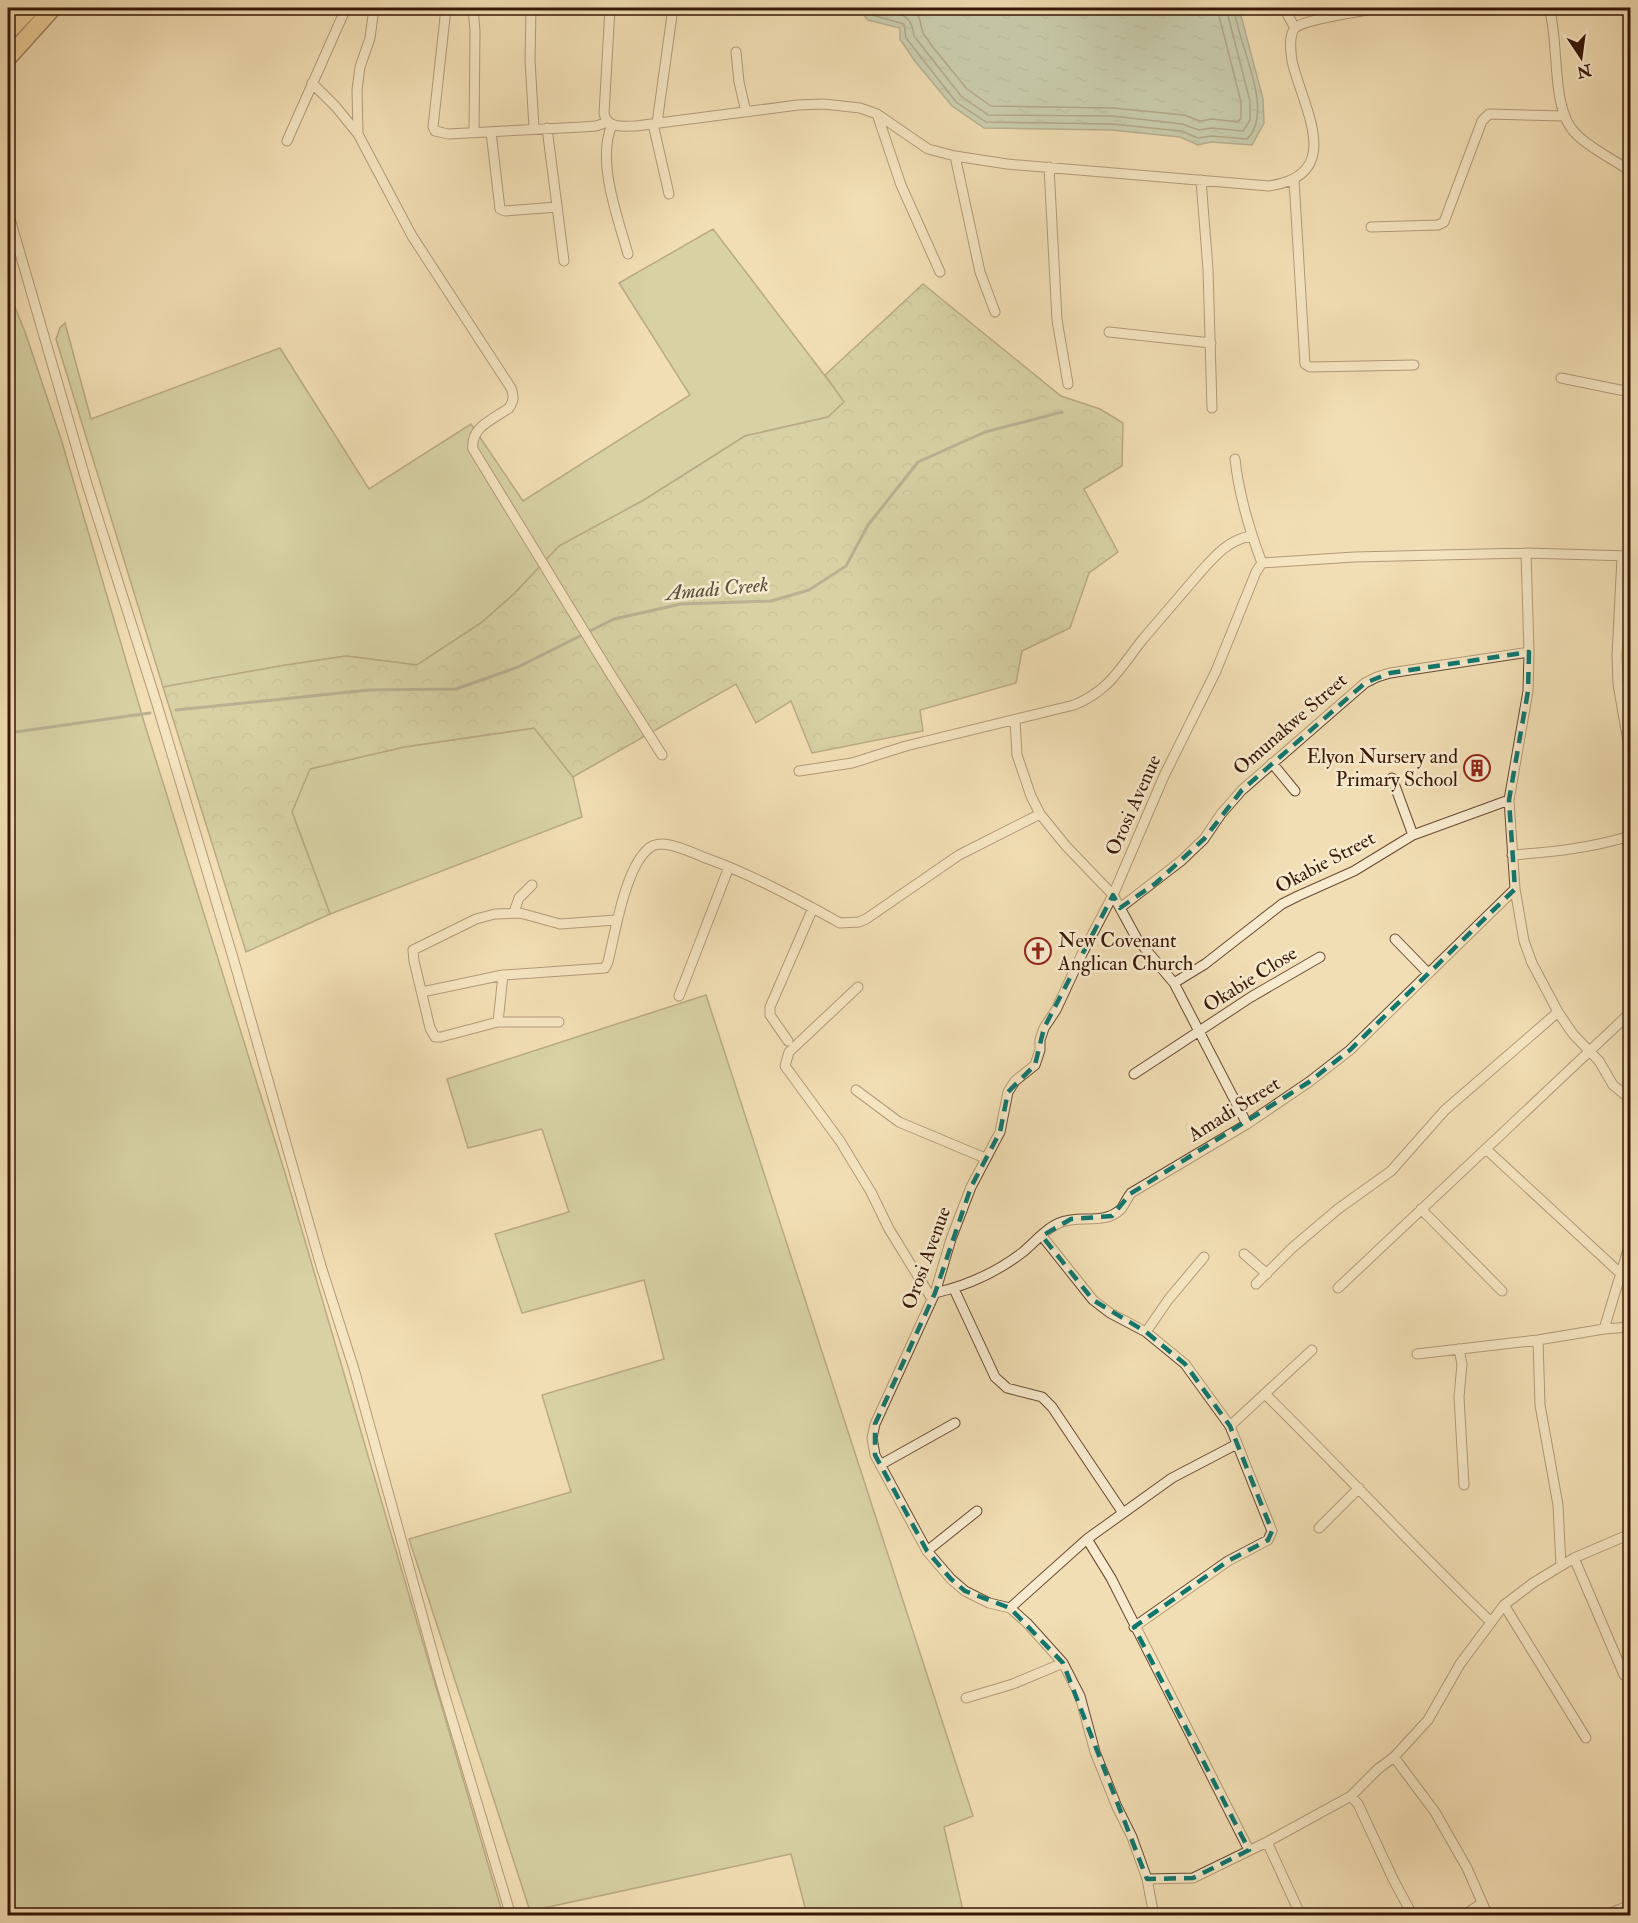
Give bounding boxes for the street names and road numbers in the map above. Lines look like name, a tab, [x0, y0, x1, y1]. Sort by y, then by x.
street label: Omunakwe Street	[1228, 667, 1353, 780]
street label: Orosi Avenue	[1100, 751, 1166, 859]
street label: Okabie Street	[1271, 825, 1380, 899]
street label: Okabie Close	[1198, 940, 1302, 1018]
street label: Amadi Street	[1182, 1071, 1285, 1148]
street label: Orosi Avenue	[896, 1203, 956, 1313]

